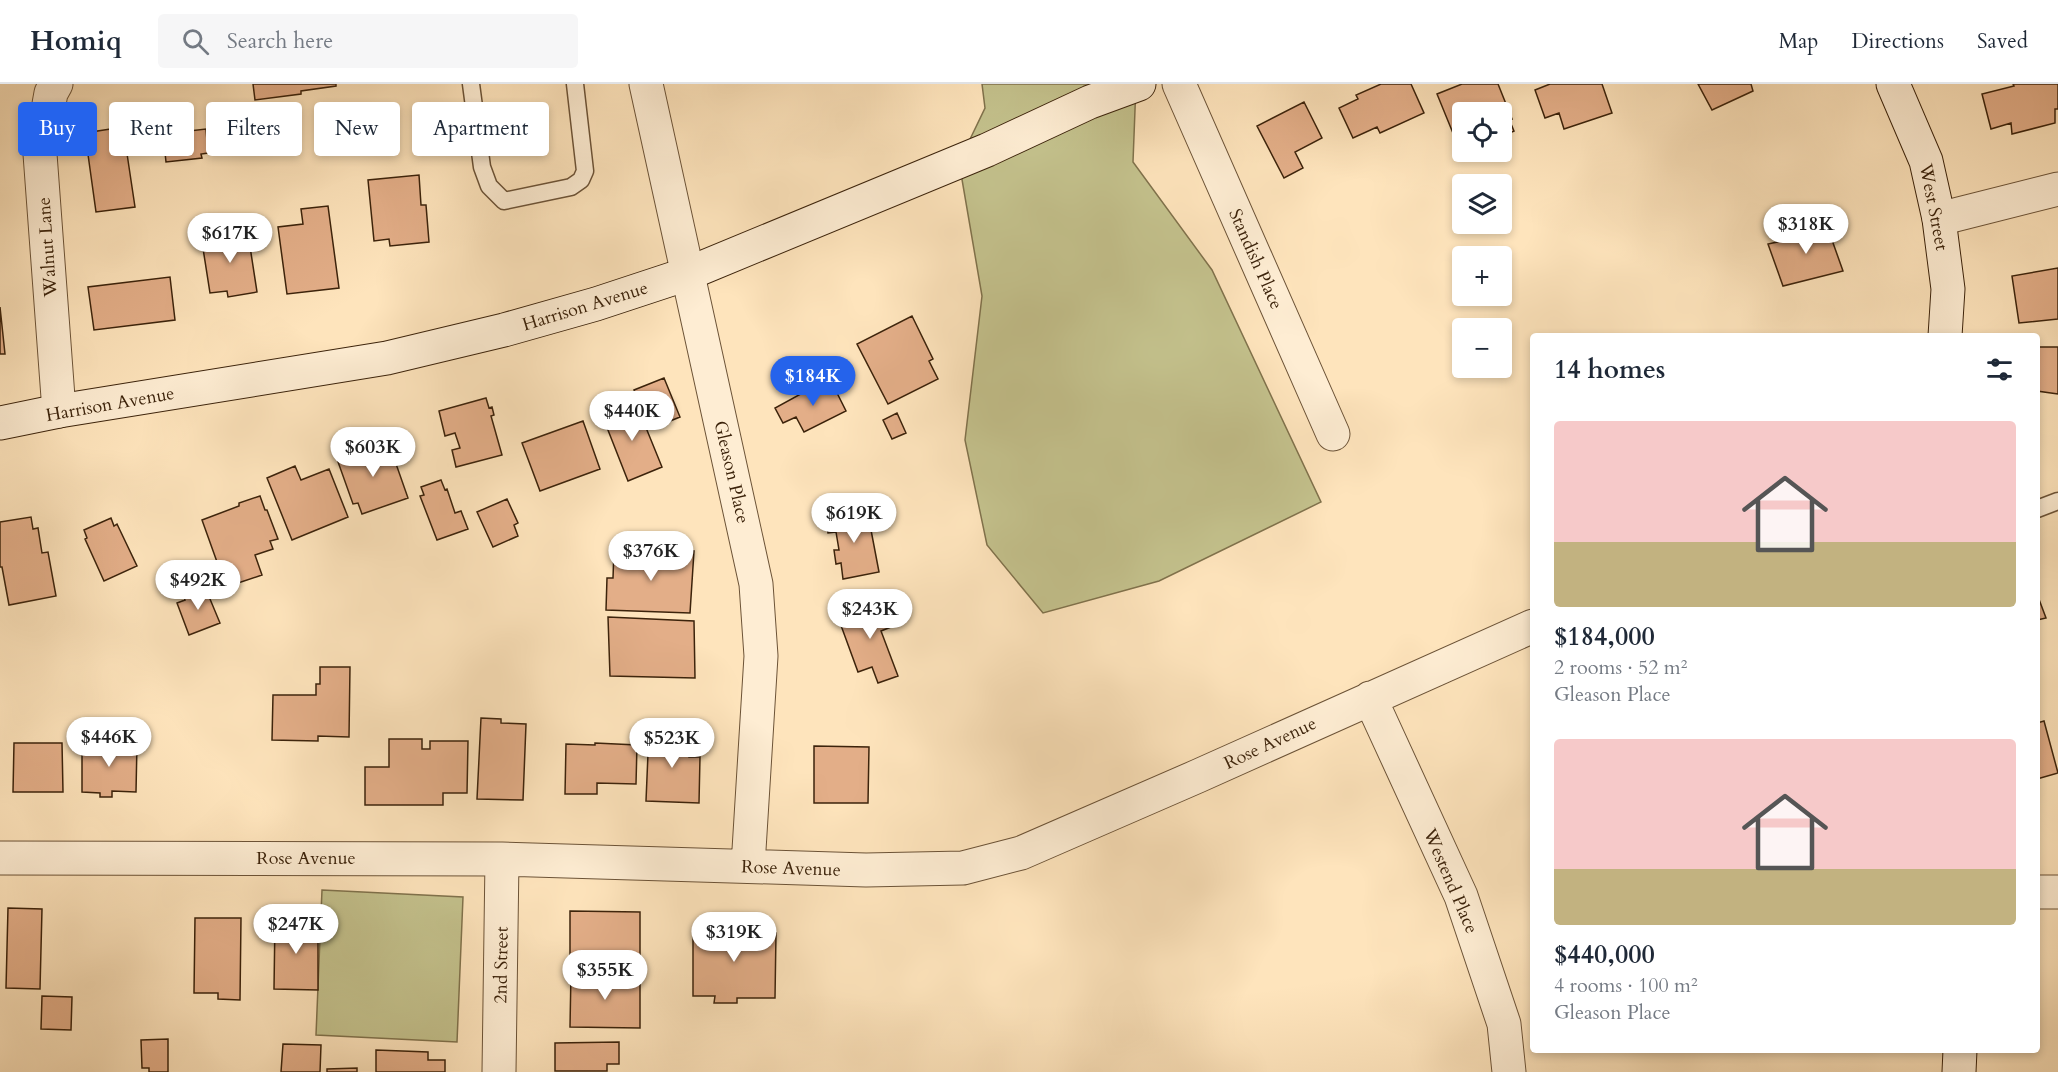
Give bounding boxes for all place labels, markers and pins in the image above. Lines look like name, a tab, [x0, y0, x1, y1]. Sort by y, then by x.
pin: $318K	[1764, 204, 1848, 255]
pin: $617K	[188, 213, 272, 264]
pin: $184K	[771, 356, 855, 407]
pin: $440K	[590, 391, 674, 442]
pin: $603K	[331, 427, 415, 478]
pin: $619K	[812, 493, 896, 544]
pin: $376K	[609, 531, 693, 582]
pin: $492K	[156, 560, 240, 611]
pin: $243K	[828, 589, 912, 640]
pin: $446K	[67, 717, 151, 768]
pin: $523K	[630, 718, 714, 769]
pin: $247K	[254, 904, 338, 955]
pin: $319K	[692, 912, 776, 963]
pin: $355K	[563, 950, 647, 1001]

